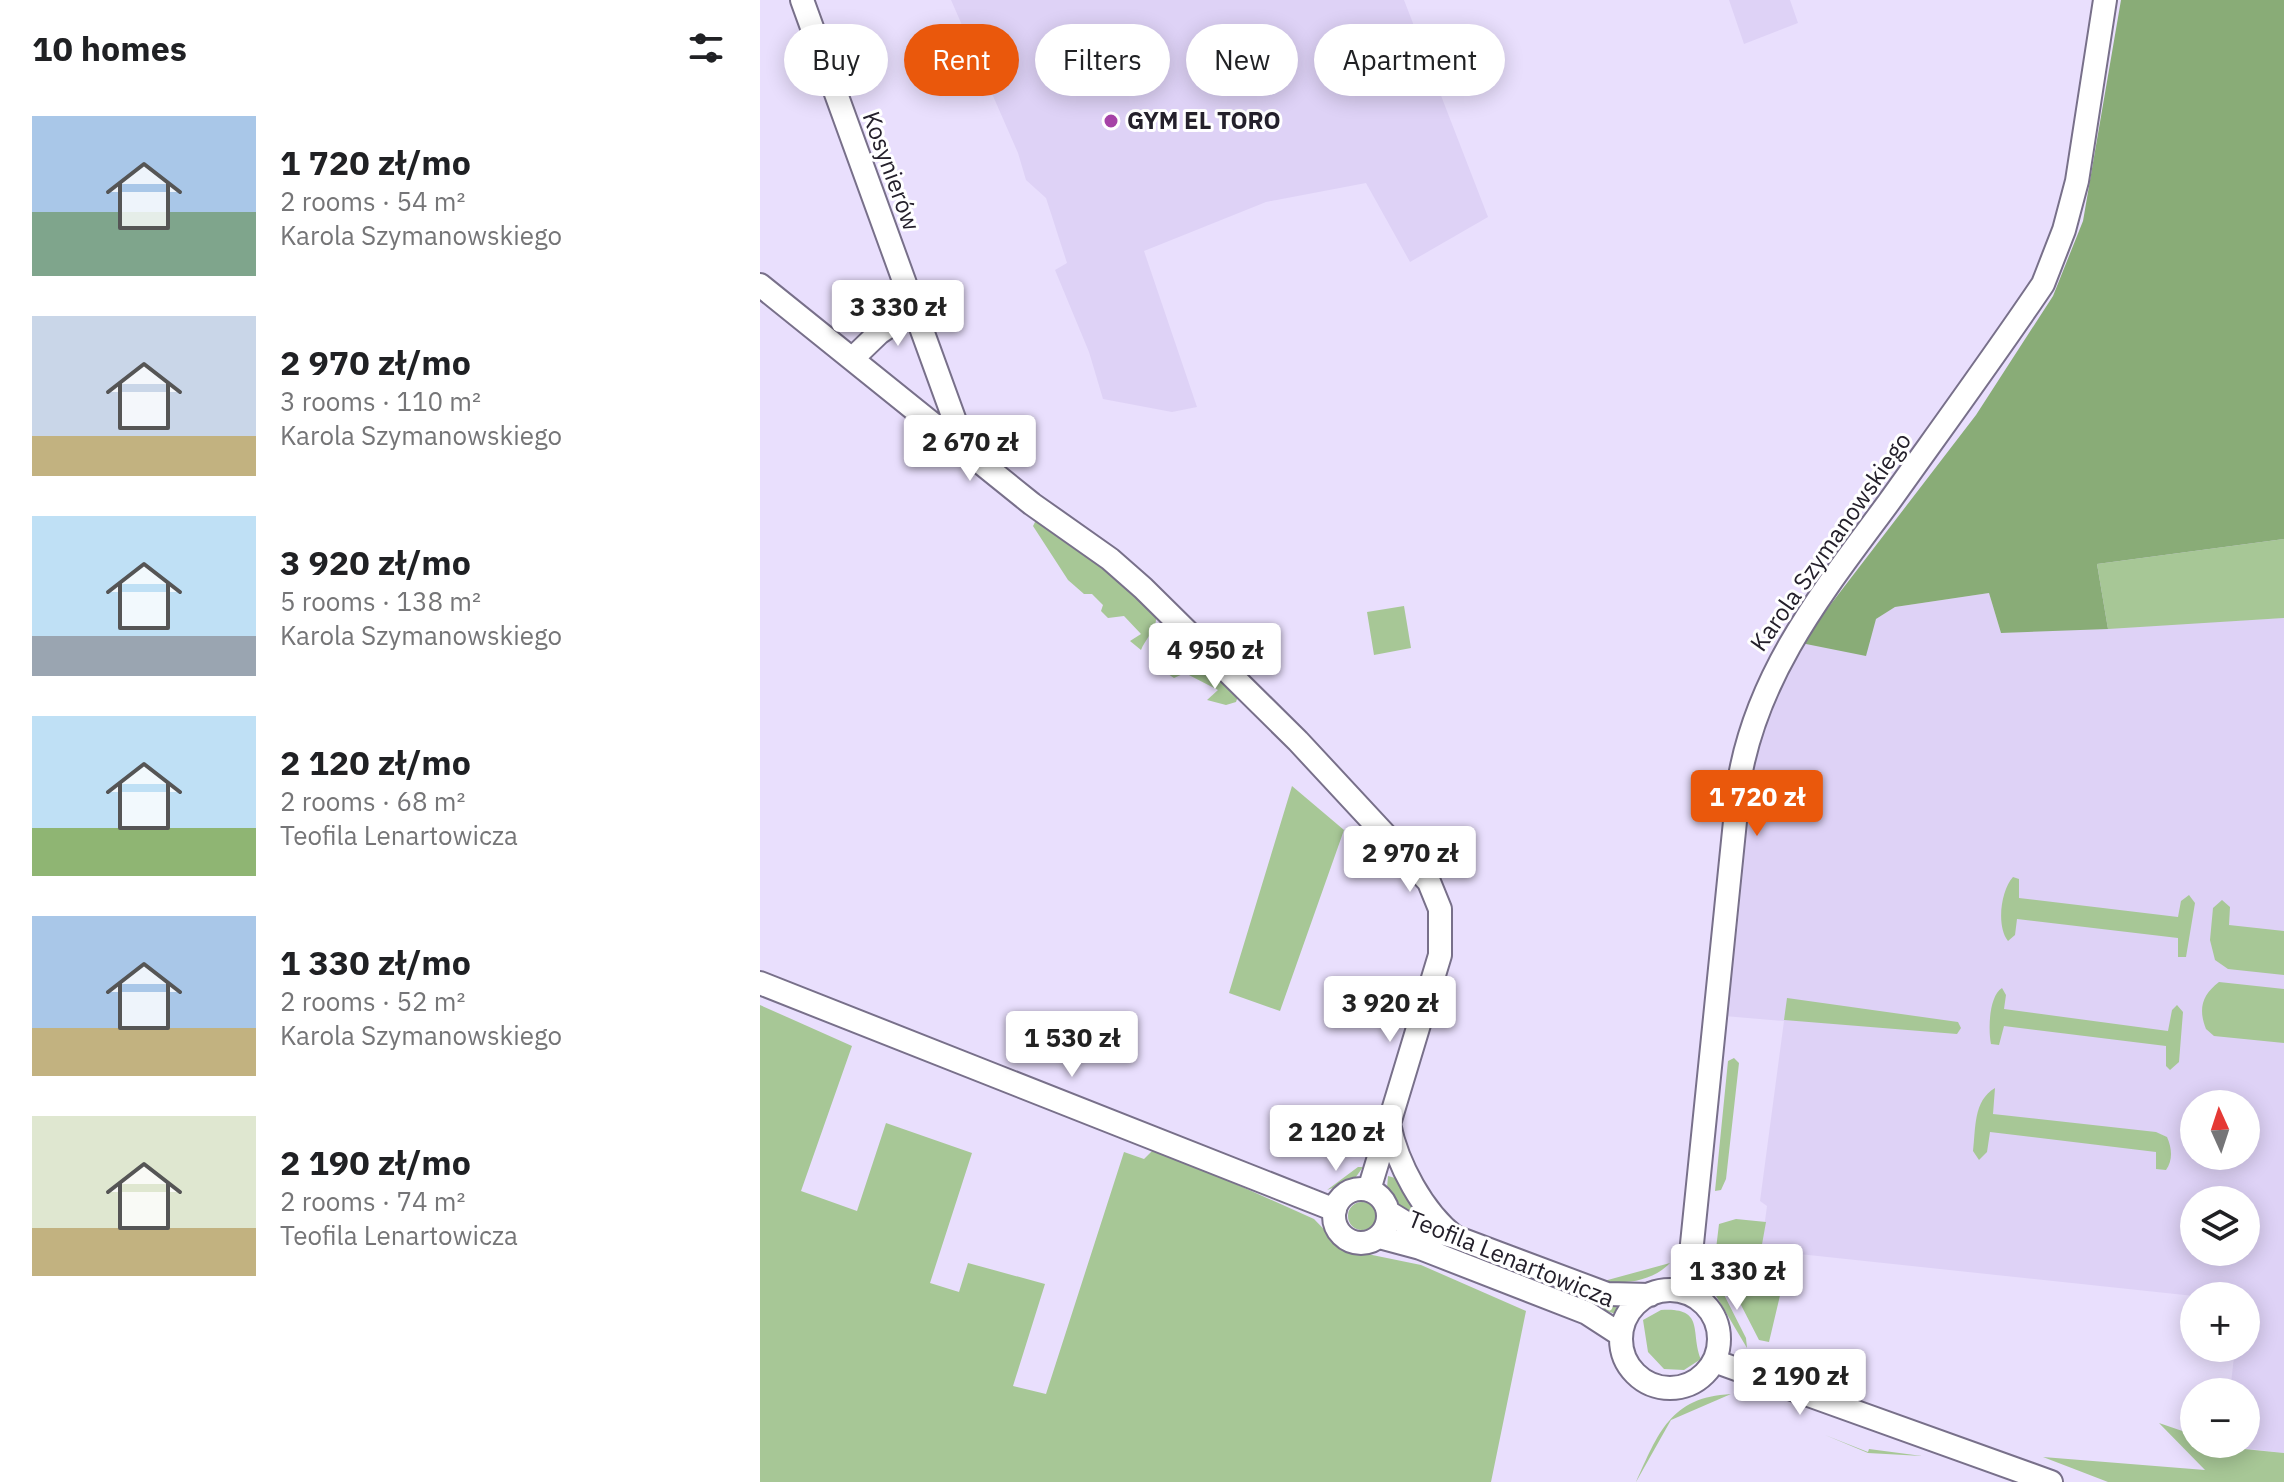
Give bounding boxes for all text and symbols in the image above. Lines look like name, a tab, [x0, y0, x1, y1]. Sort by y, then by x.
chip: Buy	[784, 24, 888, 96]
chip: Rent	[904, 24, 1019, 96]
chip: Filters	[1035, 24, 1170, 96]
chip: New	[1186, 24, 1298, 96]
chip: Apartment	[1314, 24, 1505, 96]
text: 10 homes	[32, 26, 187, 70]
icon: filters	[684, 26, 728, 70]
place label: GYM EL TORO	[1127, 104, 1281, 136]
street label: Kosynierów	[856, 107, 928, 235]
marker: GYM EL TORO	[1102, 112, 1120, 130]
text: 1 720 zł/mo	[280, 140, 471, 184]
icon: home	[96, 148, 192, 244]
text: 2 rooms · 54 m²	[280, 184, 465, 218]
text: Karola Szymanowskiego	[280, 218, 562, 252]
pin: 3 330 zł	[815, 280, 981, 348]
text: 3 330 zł	[850, 289, 946, 323]
text: 2 970 zł/mo	[280, 340, 471, 384]
icon: home	[96, 348, 192, 444]
text: 3 rooms · 110 m²	[280, 384, 481, 418]
pin: 2 670 zł	[887, 415, 1053, 483]
text: Karola Szymanowskiego	[280, 418, 562, 452]
text: 2 670 zł	[922, 424, 1018, 458]
street label: Karola Szymanowskiego	[1742, 426, 1918, 657]
text: 3 920 zł/mo	[280, 540, 471, 584]
icon: home	[96, 548, 192, 644]
text: 5 rooms · 138 m²	[280, 584, 481, 618]
text: Karola Szymanowskiego	[280, 618, 562, 652]
pin: 4 950 zł	[1132, 623, 1298, 691]
text: 4 950 zł	[1167, 632, 1263, 666]
text: 2 120 zł/mo	[280, 740, 471, 784]
icon: home	[96, 748, 192, 844]
pin: 1 720 zł	[1674, 770, 1840, 838]
text: 1 720 zł	[1709, 779, 1805, 813]
text: 2 rooms · 68 m²	[280, 784, 465, 818]
text: Teofila Lenartowicza	[280, 818, 518, 852]
pin: 2 970 zł	[1327, 826, 1493, 894]
text: 2 970 zł	[1362, 835, 1458, 869]
text: 1 330 zł/mo	[280, 940, 471, 984]
icon: home	[96, 948, 192, 1044]
pin: 3 920 zł	[1307, 976, 1473, 1044]
text: 2 rooms · 52 m²	[280, 984, 465, 1018]
text: 3 920 zł	[1342, 985, 1438, 1019]
pin: 1 530 zł	[989, 1011, 1155, 1079]
text: Karola Szymanowskiego	[280, 1018, 562, 1052]
text: 1 530 zł	[1024, 1020, 1120, 1054]
north arrow	[2180, 1090, 2260, 1170]
map controls	[2180, 1090, 2260, 1458]
pin: 2 120 zł	[1253, 1105, 1419, 1173]
text: 2 120 zł	[1288, 1114, 1384, 1148]
text: 2 190 zł/mo	[280, 1140, 471, 1184]
icon: home	[96, 1148, 192, 1244]
text: 2 rooms · 74 m²	[280, 1184, 465, 1218]
button: layers	[2180, 1186, 2260, 1266]
street label: Teofila Lenartowicza	[1404, 1202, 1619, 1314]
text: Teofila Lenartowicza	[280, 1218, 518, 1252]
pin: 1 330 zł	[1654, 1244, 1820, 1312]
text: 1 330 zł	[1689, 1253, 1785, 1287]
button: +	[2180, 1282, 2260, 1362]
pin: 2 190 zł	[1717, 1349, 1883, 1417]
text: 2 190 zł	[1752, 1358, 1848, 1392]
button: −	[2180, 1378, 2260, 1458]

